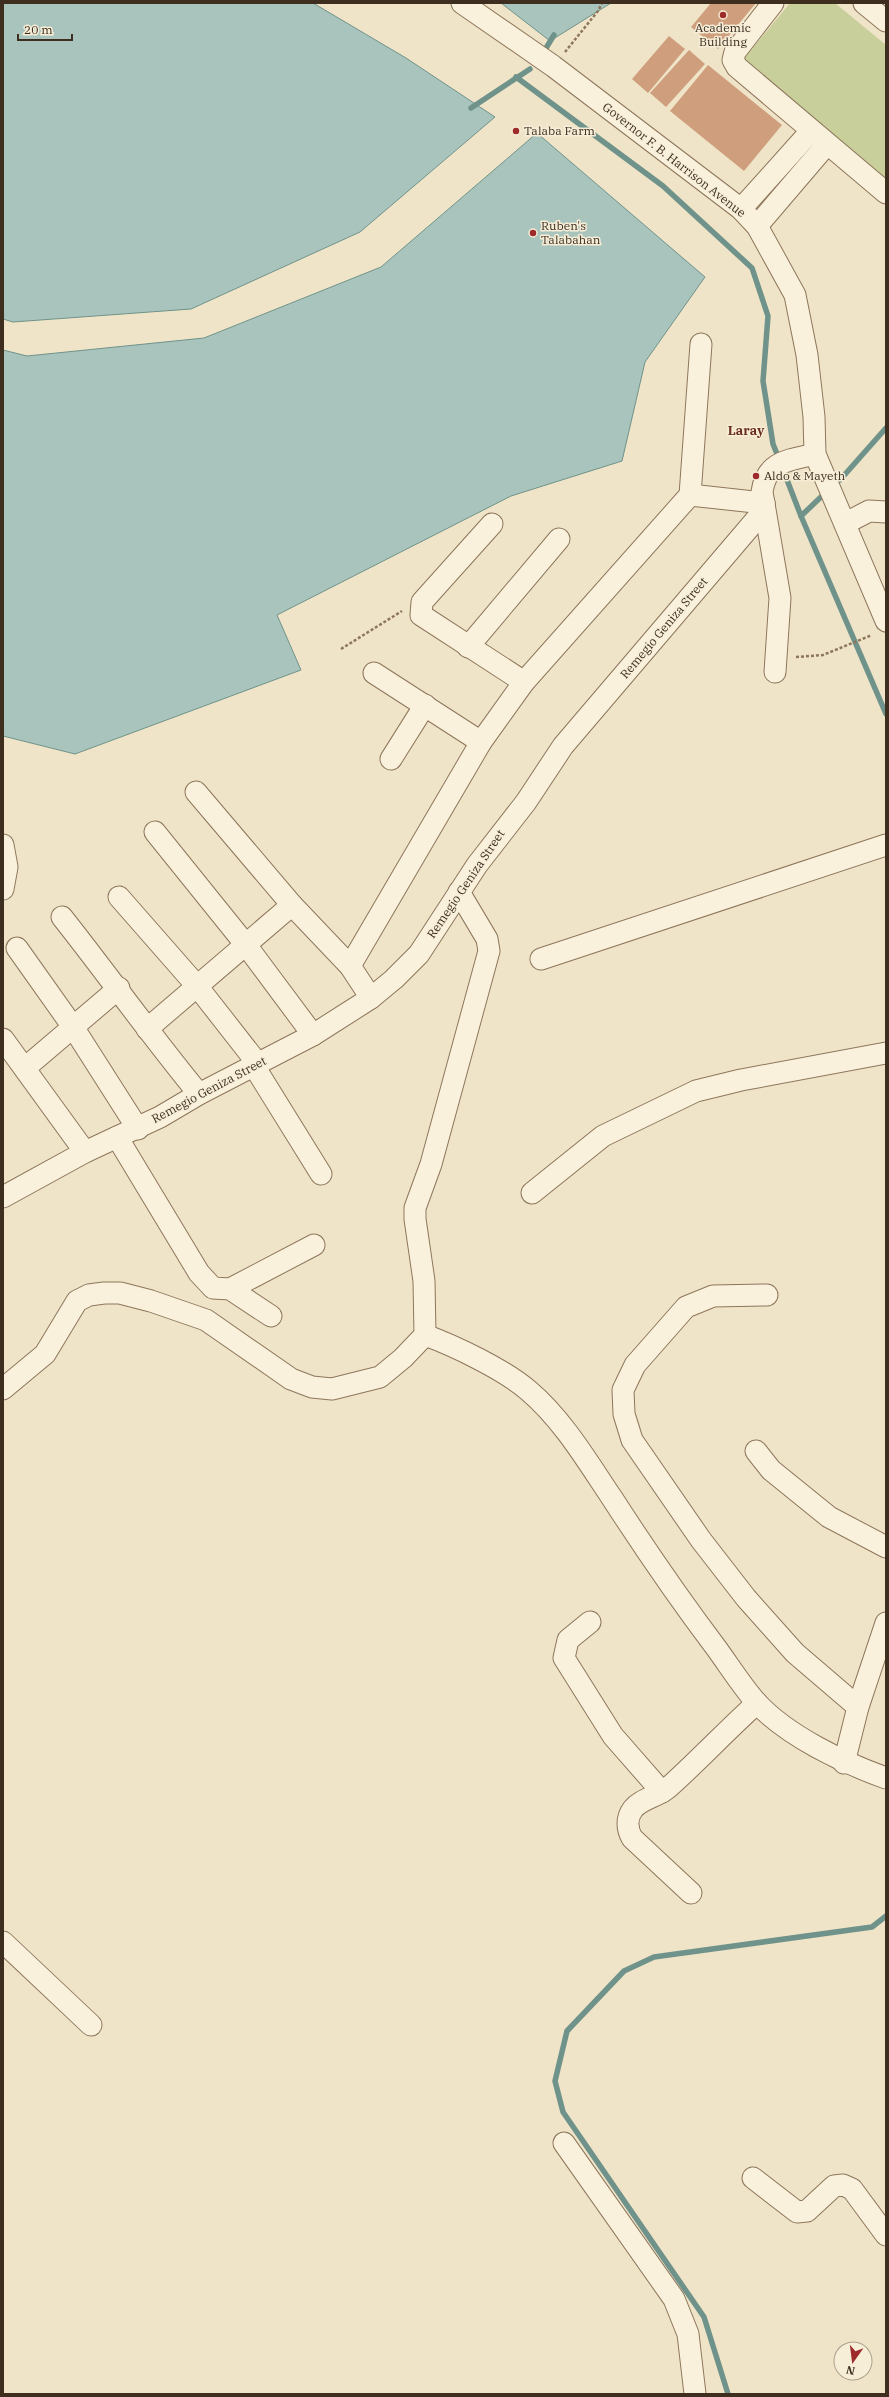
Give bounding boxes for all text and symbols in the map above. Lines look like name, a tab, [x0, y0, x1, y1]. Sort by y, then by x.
marker: Academic Building	[718, 10, 728, 20]
scale bar	[18, 16, 72, 42]
place label: Academic Building	[695, 20, 751, 49]
text: 20 m	[24, 22, 53, 37]
street label: Governor F. B. Harrison Avenue	[600, 99, 749, 220]
place label: Talaba Farm	[524, 123, 595, 138]
marker: Talaba Farm	[511, 126, 521, 136]
place label: Ruben's Talabahan	[541, 218, 601, 247]
marker: Ruben's Talabahan	[528, 228, 538, 238]
district label: Laray	[728, 422, 765, 439]
place label: Aldo & Mayeth	[764, 468, 846, 483]
marker: Aldo & Mayeth	[751, 471, 761, 481]
street label: Remegio Geniza Street	[617, 574, 710, 681]
street label: Remegio Geniza Street	[424, 827, 508, 941]
street label: Remegio Geniza Street	[149, 1053, 269, 1126]
north arrow	[833, 2341, 873, 2381]
text: N	[844, 2363, 856, 2379]

